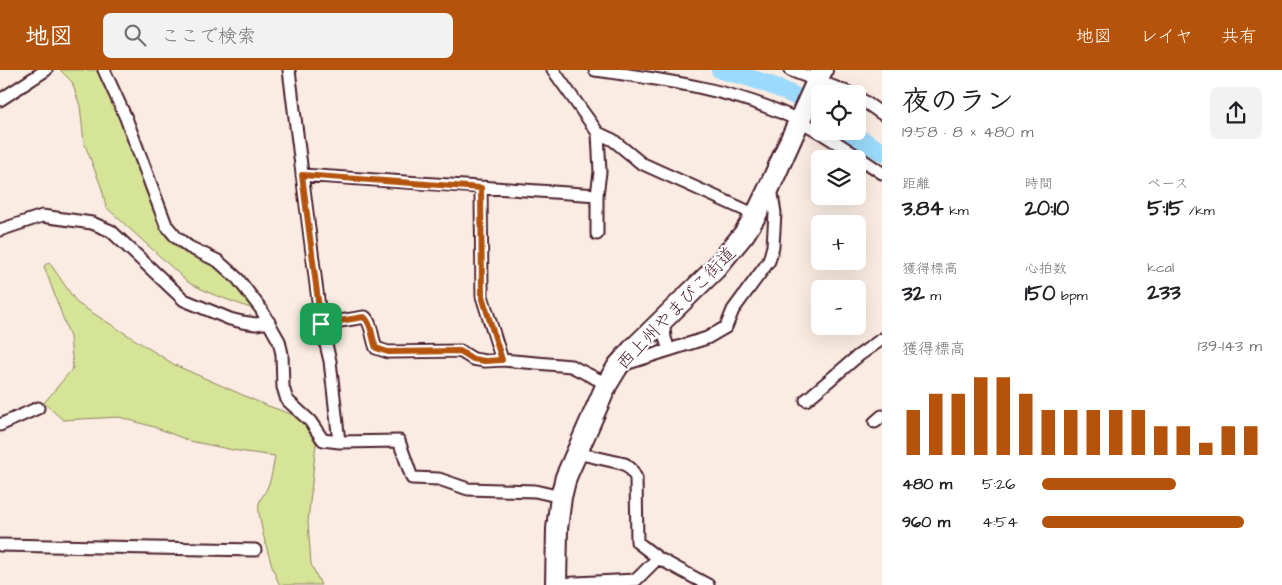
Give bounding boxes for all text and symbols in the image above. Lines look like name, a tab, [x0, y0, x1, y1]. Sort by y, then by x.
search box	[103, 13, 453, 58]
text: 地図	[25, 20, 73, 54]
icon: search	[121, 21, 149, 49]
text: ここで検索	[161, 23, 256, 50]
text: 地図	[1076, 24, 1112, 49]
text: レイヤ	[1140, 24, 1193, 49]
text: 共有	[1221, 24, 1257, 49]
text: 夜のラン	[902, 82, 1014, 121]
map controls	[811, 85, 866, 335]
button: locate	[811, 85, 866, 140]
button: share	[1210, 87, 1262, 139]
text: 19:58 · 8 × 480 m	[902, 121, 1034, 143]
button: layers	[811, 150, 866, 205]
text: 距離	[902, 174, 930, 194]
text: 時間	[1025, 174, 1053, 194]
text: ペース	[1147, 174, 1189, 194]
text: 3.84	[902, 194, 944, 223]
text: 20:10	[1025, 194, 1069, 223]
text: 5:15	[1147, 194, 1183, 223]
text: km	[944, 201, 969, 221]
text: /km	[1183, 201, 1215, 221]
button: +	[811, 215, 866, 270]
street label: 西上州やまびこ街道	[611, 241, 742, 375]
text: kcal	[1147, 258, 1174, 278]
text: 獲得標高	[902, 259, 958, 279]
text: 心拍数	[1025, 259, 1067, 279]
text: 233	[1147, 278, 1181, 307]
text: 32	[902, 279, 925, 308]
text: 150	[1025, 279, 1055, 308]
button: −	[811, 280, 866, 335]
text: m	[925, 286, 941, 306]
text: bpm	[1055, 286, 1088, 306]
pin	[300, 303, 342, 345]
icon: arrive	[307, 310, 335, 338]
text: 139–143 m	[1198, 335, 1262, 357]
text: 獲得標高	[902, 338, 966, 360]
text: 480 m	[902, 473, 952, 495]
text: 5:26	[982, 473, 1015, 495]
text: 960 m	[902, 511, 950, 533]
text: 4:54	[982, 511, 1018, 533]

